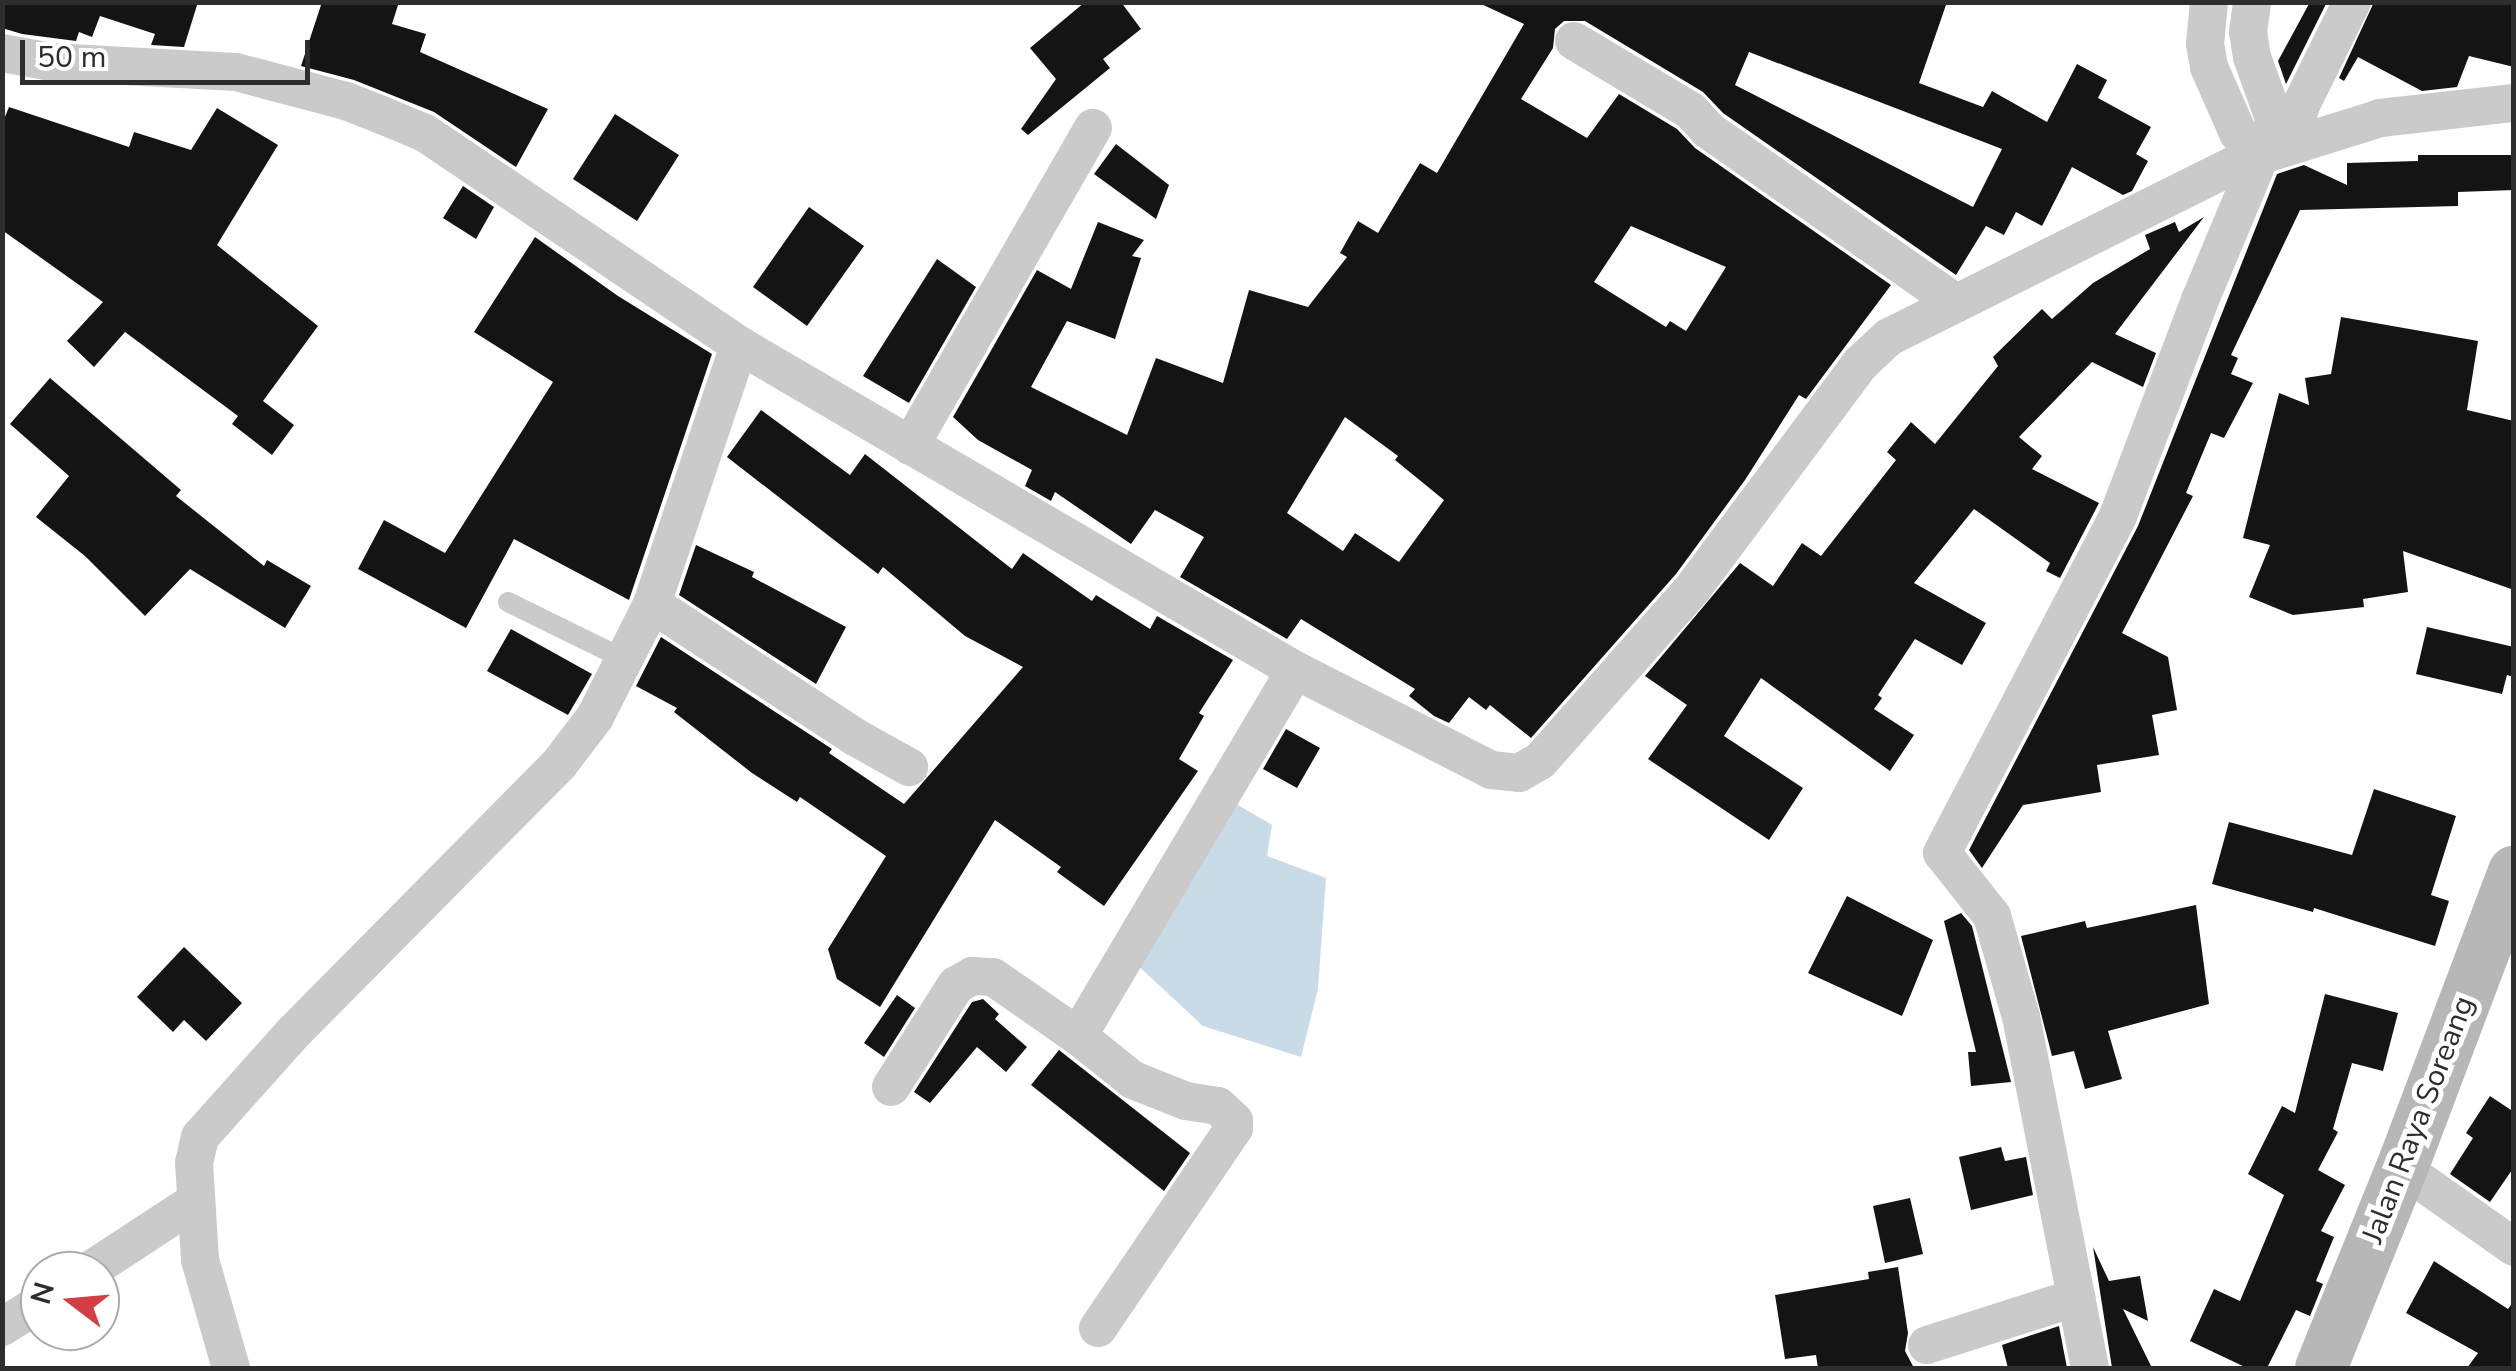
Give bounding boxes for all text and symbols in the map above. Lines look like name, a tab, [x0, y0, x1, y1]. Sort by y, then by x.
scale bar	[25, 20, 315, 82]
text: 50 m	[37, 37, 106, 78]
street label: Jalan Raya Soreang	[2355, 991, 2483, 1249]
north arrow	[20, 1251, 120, 1351]
text: N	[22, 1278, 64, 1309]

